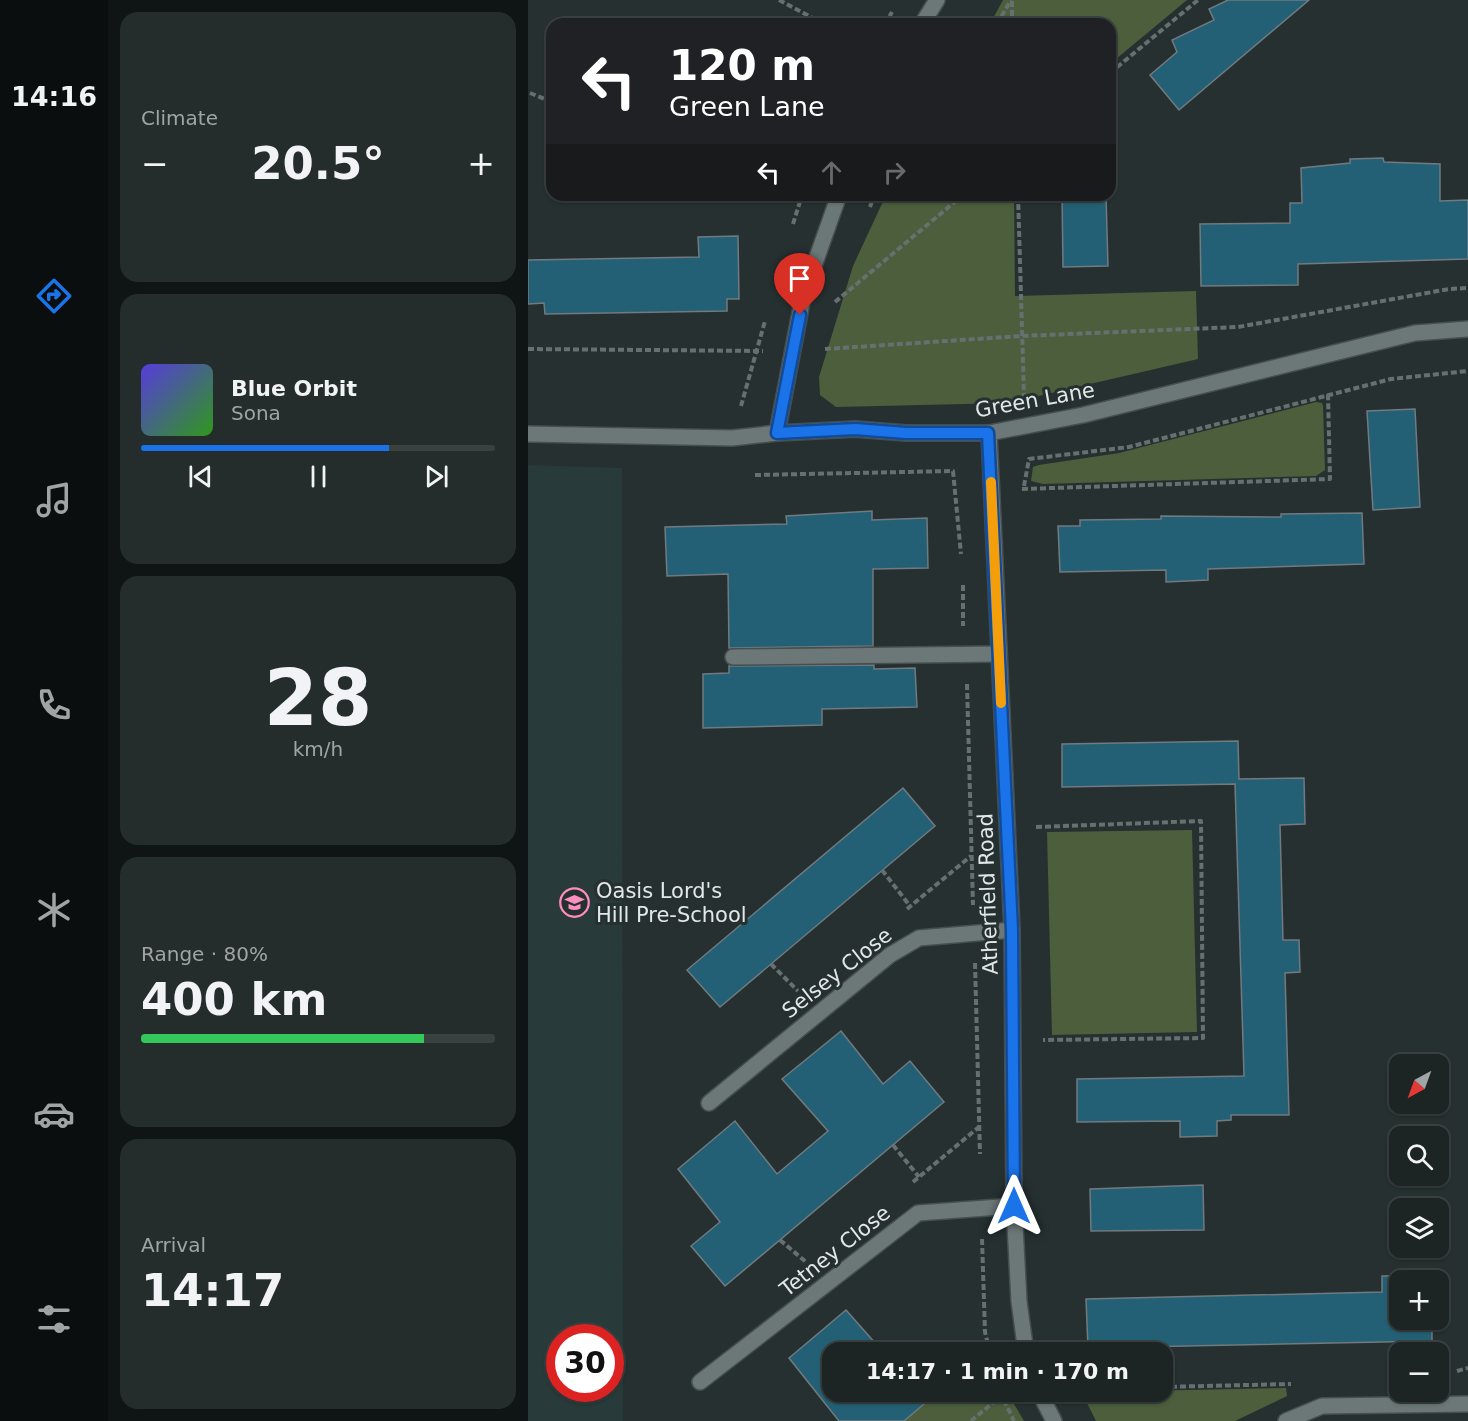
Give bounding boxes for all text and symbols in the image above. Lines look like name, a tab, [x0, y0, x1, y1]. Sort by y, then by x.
text: 120 m	[669, 41, 815, 90]
icon: left	[570, 42, 648, 120]
text: 14:16	[11, 81, 97, 112]
text: Green Lane	[669, 91, 825, 122]
text: Climate	[141, 106, 218, 130]
text: 20.5°	[251, 137, 385, 190]
text: −	[141, 144, 169, 183]
text: +	[467, 144, 495, 183]
icon: left	[752, 156, 785, 189]
icon: ahead	[815, 156, 848, 189]
icon: right	[878, 156, 911, 189]
pin	[774, 253, 825, 315]
icon: arrive	[783, 262, 816, 295]
icon: directions	[33, 275, 75, 317]
text: Blue Orbit	[231, 376, 357, 401]
street label: Green Lane	[973, 378, 1097, 422]
text: Sona	[231, 401, 281, 425]
icon: previous	[184, 460, 217, 493]
icon: pause	[302, 460, 335, 493]
icon: next	[420, 460, 453, 493]
icon: music	[33, 479, 75, 521]
text: 28	[264, 653, 372, 743]
icon: phone	[33, 684, 75, 726]
text: km/h	[293, 737, 343, 761]
street label: Atherfield Road	[973, 813, 1003, 975]
place label: Oasis Lord's Hill Pre-School	[596, 879, 747, 927]
school or university icon: Oasis Lord's Hill Pre-School	[559, 887, 591, 919]
icon: climate	[33, 889, 75, 931]
street label: Selsey Close	[777, 923, 897, 1023]
text: Range · 80%	[141, 942, 268, 966]
text: 400 km	[141, 973, 327, 1026]
north arrow	[1389, 1054, 1449, 1114]
map controls	[1389, 1054, 1449, 1402]
icon: car	[33, 1093, 75, 1135]
button: search	[1389, 1126, 1449, 1186]
position arrow	[982, 1174, 1046, 1238]
button: layers	[1389, 1198, 1449, 1258]
street label: Tetney Close	[774, 1201, 895, 1302]
text: Arrival	[141, 1233, 206, 1257]
text: 14:17	[141, 1264, 284, 1317]
button: +	[1389, 1270, 1449, 1330]
icon: filters	[33, 1298, 75, 1340]
speed limit sign: 30	[546, 1324, 624, 1402]
button: −	[1389, 1342, 1449, 1402]
text: 14:17 · 1 min · 170 m	[866, 1359, 1129, 1384]

